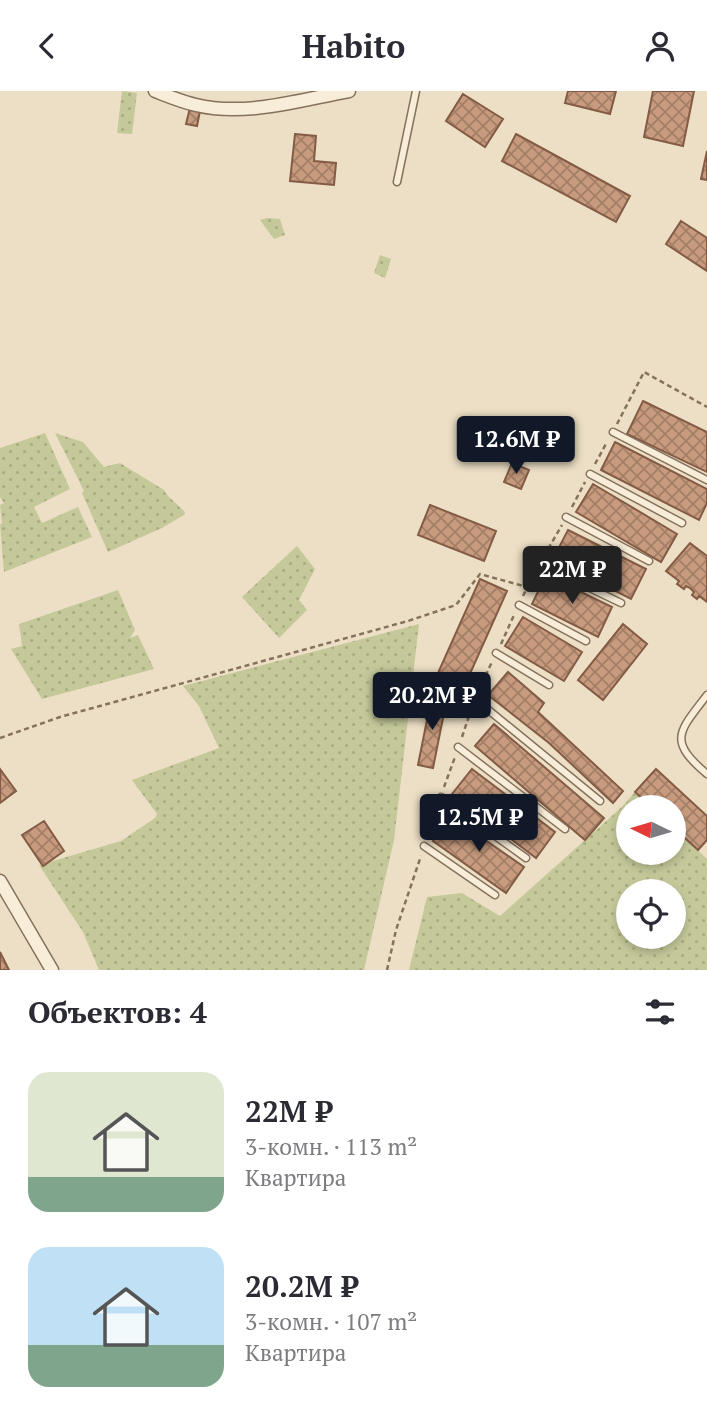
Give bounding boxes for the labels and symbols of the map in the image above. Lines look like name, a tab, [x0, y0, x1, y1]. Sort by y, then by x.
pin: 12.6M ₽	[451, 417, 581, 476]
pin: 22M ₽	[523, 547, 621, 606]
pin: 20.2M ₽	[367, 673, 497, 732]
pin: 12.5M ₽	[414, 795, 544, 854]
north arrow	[616, 795, 686, 865]

